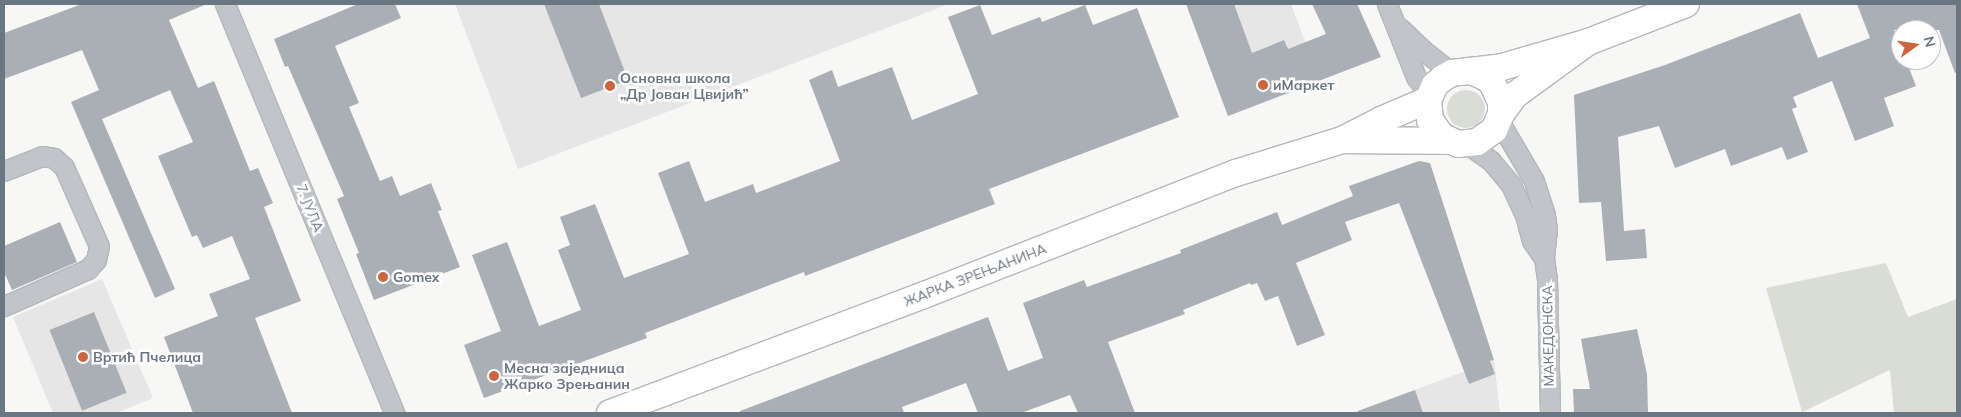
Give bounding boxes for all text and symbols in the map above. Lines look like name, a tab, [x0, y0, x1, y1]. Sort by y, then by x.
north arrow	[1891, 20, 1941, 70]
text: N	[1920, 34, 1940, 49]
place label: Основна школа „Др Јован Цвијић”	[620, 70, 749, 102]
place label: иМаркет	[1273, 77, 1334, 93]
marker: иМаркет	[1257, 79, 1269, 91]
marker: Основна школа „Др Јован Цвијић”	[604, 80, 616, 92]
street label: 7. ЈУЛА	[293, 182, 327, 234]
street label: ЖАРКА ЗРЕЊАНИНА	[901, 240, 1049, 310]
place label: Gomex	[393, 269, 440, 285]
marker: Gomex	[377, 271, 389, 283]
street label: МАКЕДОНСКА	[1539, 285, 1557, 387]
place label: Вртић Пчелица	[93, 349, 201, 365]
marker: Вртић Пчелица	[77, 351, 89, 363]
place label: Месна заједница Жарко Зрењанин	[504, 360, 630, 392]
marker: Месна заједница Жарко Зрењанин	[488, 370, 500, 382]

